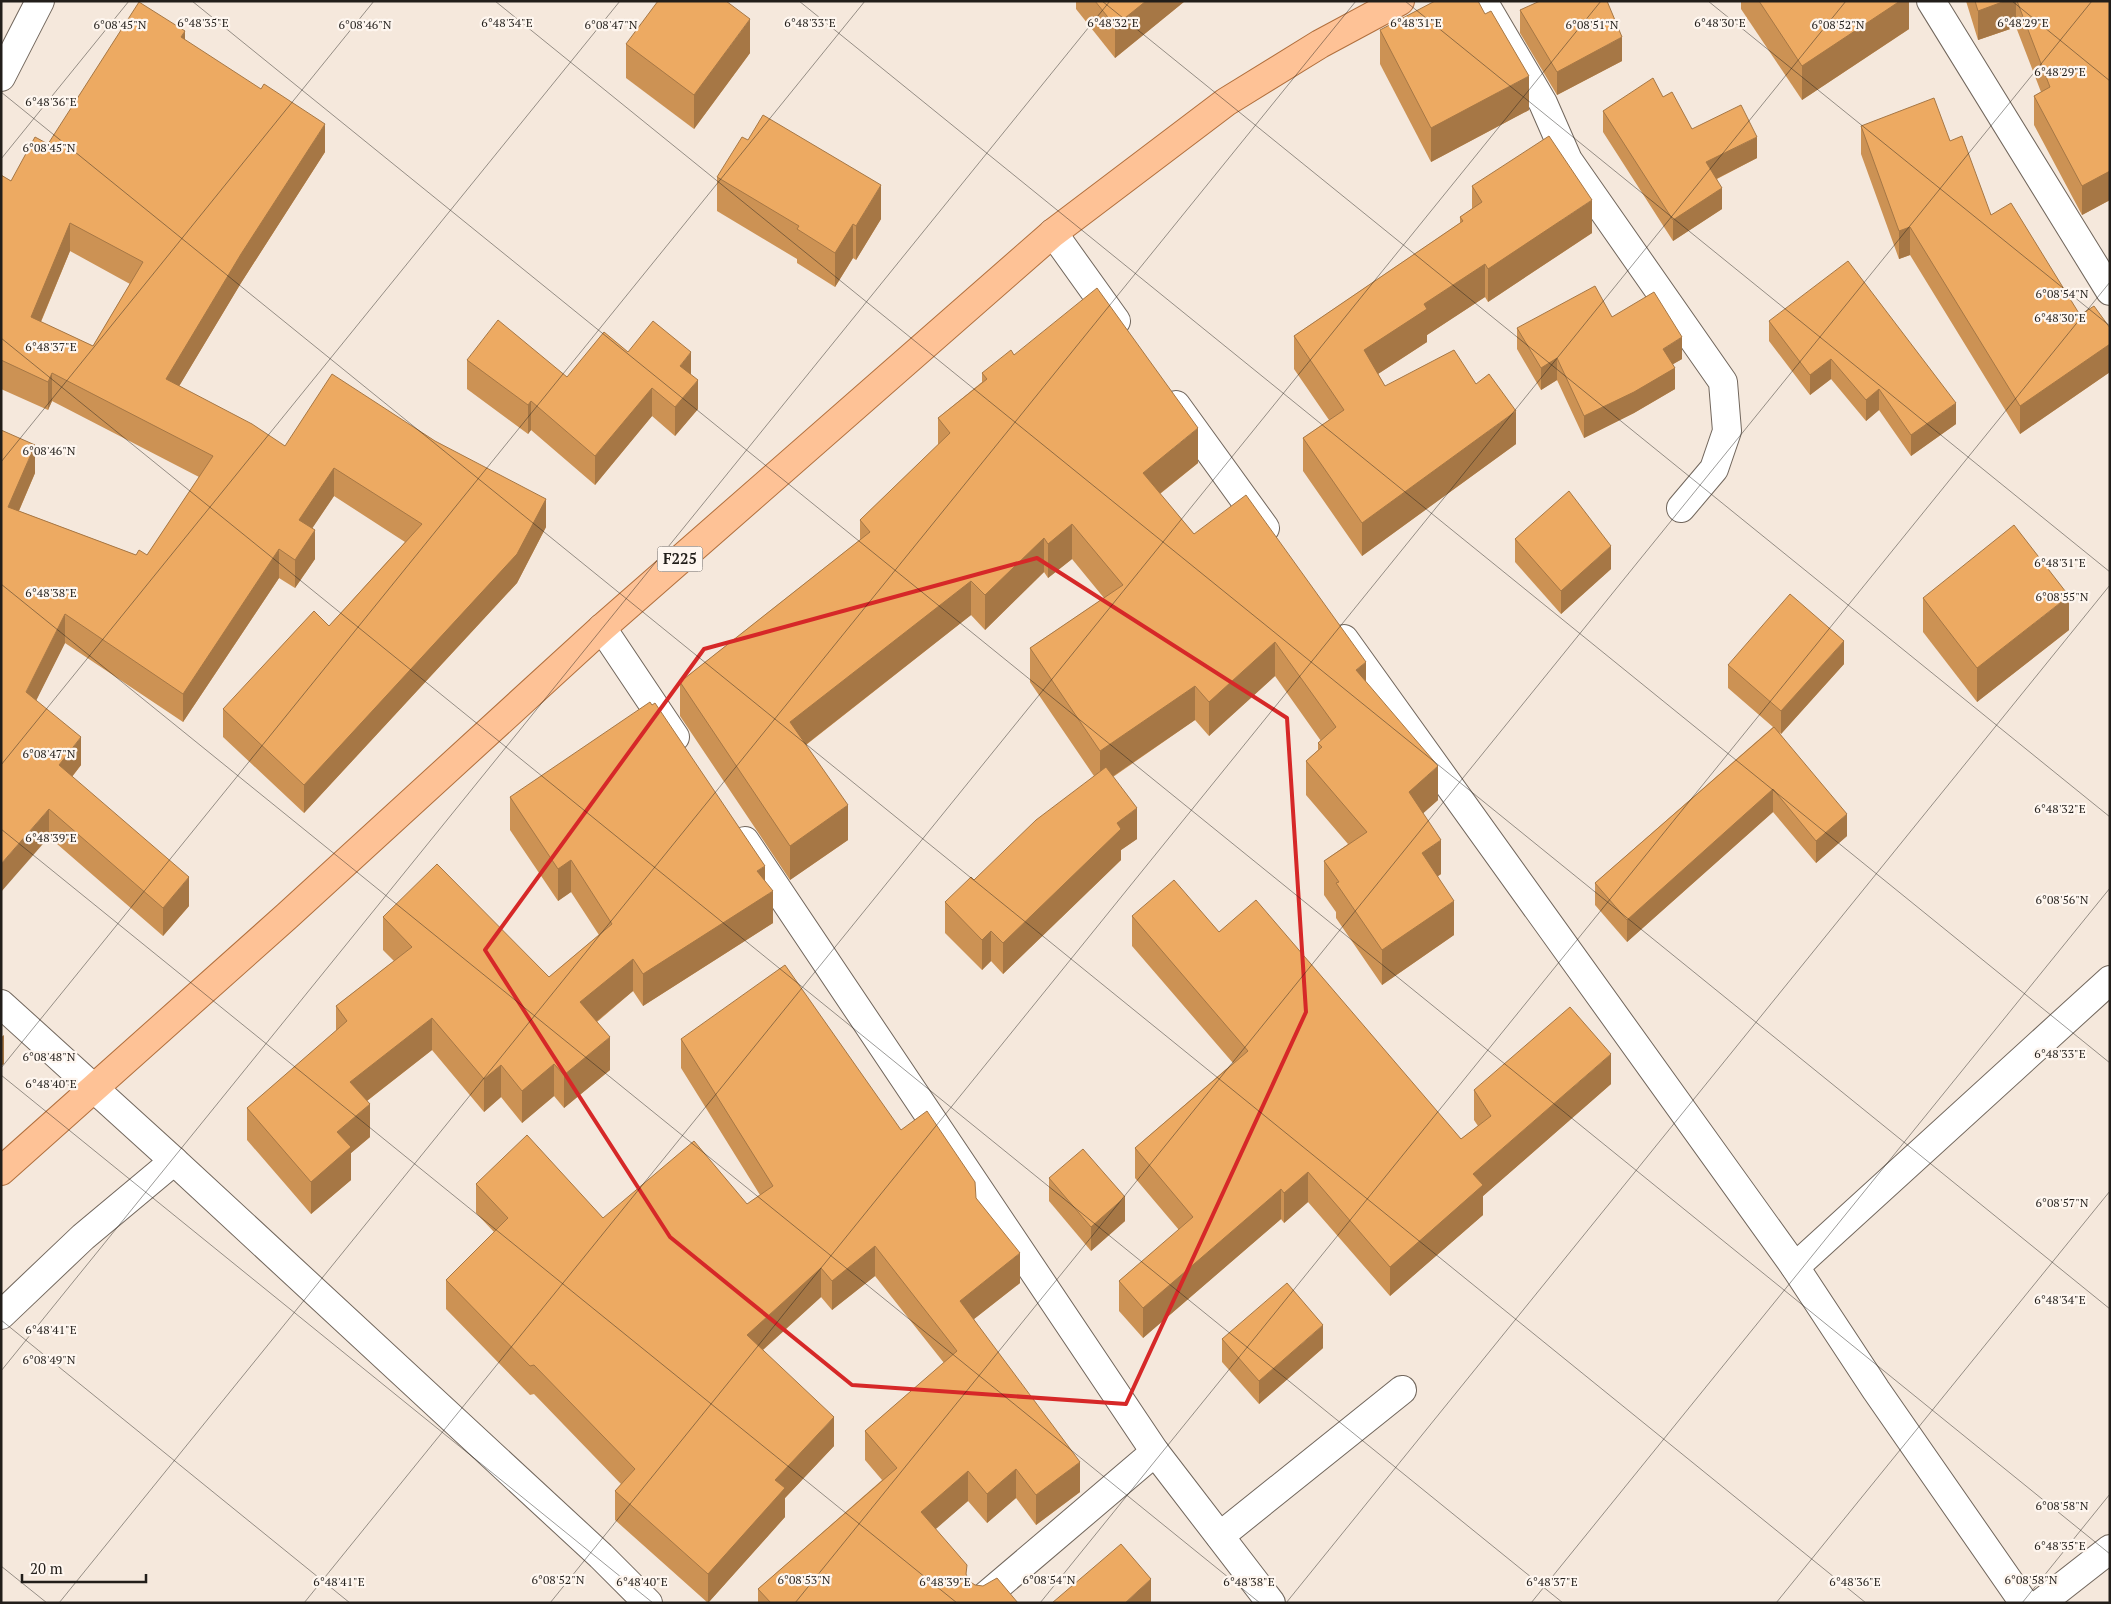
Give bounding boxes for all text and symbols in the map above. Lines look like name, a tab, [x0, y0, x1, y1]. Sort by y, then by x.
text: 6°48'35"E	[177, 15, 229, 30]
text: 6°48'34"E	[481, 15, 533, 30]
text: 6°48'33"E	[784, 15, 836, 30]
text: 6°48'32"E	[1087, 15, 1139, 30]
text: 6°48'31"E	[1390, 15, 1442, 30]
text: 6°48'30"E	[1694, 15, 1746, 30]
text: 6°48'29"E	[1997, 15, 2049, 30]
text: 6°08'45"N	[93, 17, 147, 32]
text: 6°08'46"N	[338, 17, 392, 32]
text: 6°08'47"N	[584, 17, 638, 32]
text: 6°08'51"N	[1565, 17, 1619, 32]
text: 6°08'52"N	[1811, 17, 1865, 32]
text: 6°48'29"E	[2034, 64, 2086, 79]
text: 6°48'36"E	[25, 94, 77, 109]
text: 6°08'45"N	[22, 140, 76, 155]
text: 6°08'54"N	[2035, 286, 2089, 301]
text: 6°48'30"E	[2034, 310, 2086, 325]
text: 6°48'37"E	[25, 339, 77, 354]
text: 6°08'46"N	[22, 443, 76, 458]
road number: F225	[658, 546, 702, 572]
text: 6°48'31"E	[2034, 555, 2086, 570]
text: 6°48'38"E	[25, 585, 77, 600]
text: 6°08'55"N	[2035, 589, 2089, 604]
text: 6°08'47"N	[22, 746, 76, 761]
text: 6°48'32"E	[2034, 801, 2086, 816]
text: 6°48'39"E	[25, 830, 77, 845]
text: 6°08'56"N	[2035, 892, 2089, 907]
text: 6°48'33"E	[2034, 1046, 2086, 1061]
text: 6°08'48"N	[22, 1049, 76, 1064]
text: 6°48'40"E	[25, 1076, 77, 1091]
text: 6°08'57"N	[2035, 1195, 2089, 1210]
text: 6°48'34"E	[2034, 1292, 2086, 1307]
text: 6°48'41"E	[25, 1322, 77, 1337]
text: 6°08'49"N	[22, 1352, 76, 1367]
text: 6°08'58"N	[2035, 1498, 2089, 1513]
text: 6°48'35"E	[2034, 1538, 2086, 1553]
scale bar	[22, 1552, 146, 1584]
text: 20 m	[30, 1558, 63, 1578]
text: 6°08'52"N	[531, 1572, 585, 1587]
text: 6°08'53"N	[777, 1572, 831, 1587]
text: 6°08'54"N	[1022, 1572, 1076, 1587]
text: 6°08'58"N	[2004, 1572, 2058, 1587]
text: 6°48'41"E	[313, 1574, 365, 1589]
text: 6°48'40"E	[616, 1574, 668, 1589]
text: 6°48'39"E	[919, 1574, 971, 1589]
text: 6°48'38"E	[1223, 1574, 1275, 1589]
text: 6°48'37"E	[1526, 1574, 1578, 1589]
text: 6°48'36"E	[1829, 1574, 1881, 1589]

